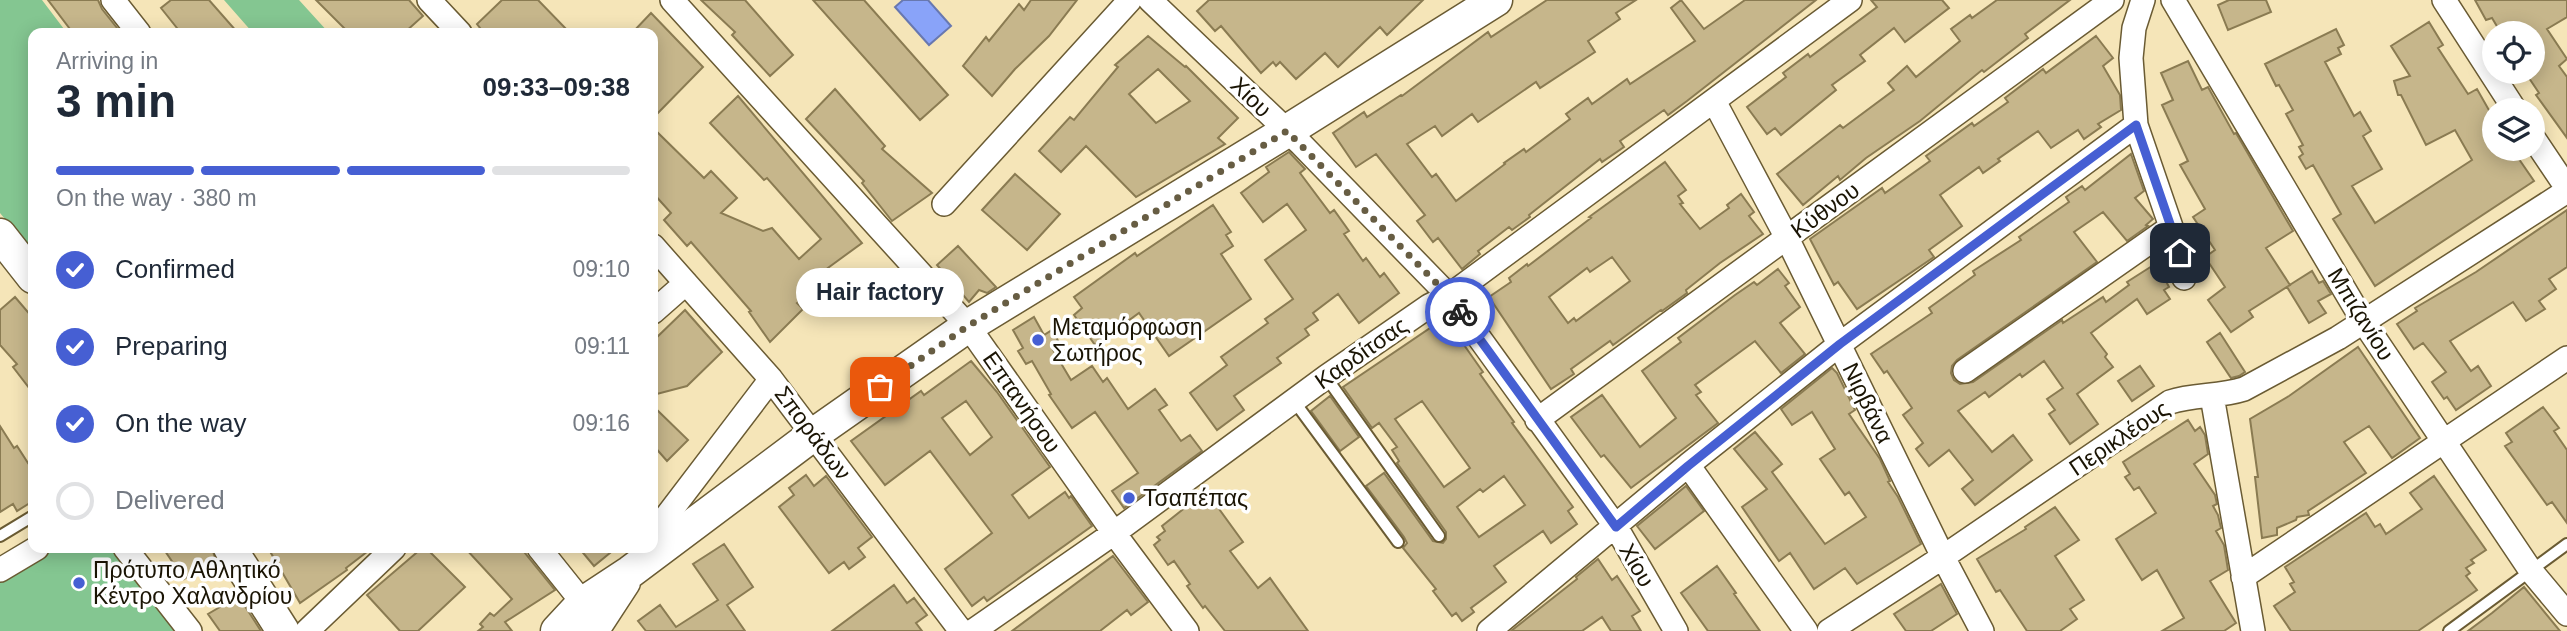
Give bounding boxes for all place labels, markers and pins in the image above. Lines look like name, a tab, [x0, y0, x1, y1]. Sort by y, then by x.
pin	[2150, 223, 2210, 283]
callout: Hair factory	[796, 268, 964, 317]
place label: Μεταμόρφωση Σωτήρος	[1052, 314, 1202, 366]
marker: Μεταμόρφωση Σωτήρος	[1030, 332, 1046, 348]
pin	[850, 357, 910, 417]
place label: Τσαπέπας	[1143, 485, 1248, 511]
marker: Τσαπέπας	[1121, 490, 1137, 506]
place label: Πρότυπο Αθλητικό Κέντρο Χαλανδρίου	[93, 557, 292, 609]
marker: Πρότυπο Αθλητικό Κέντρο Χαλανδρίου	[71, 575, 87, 591]

